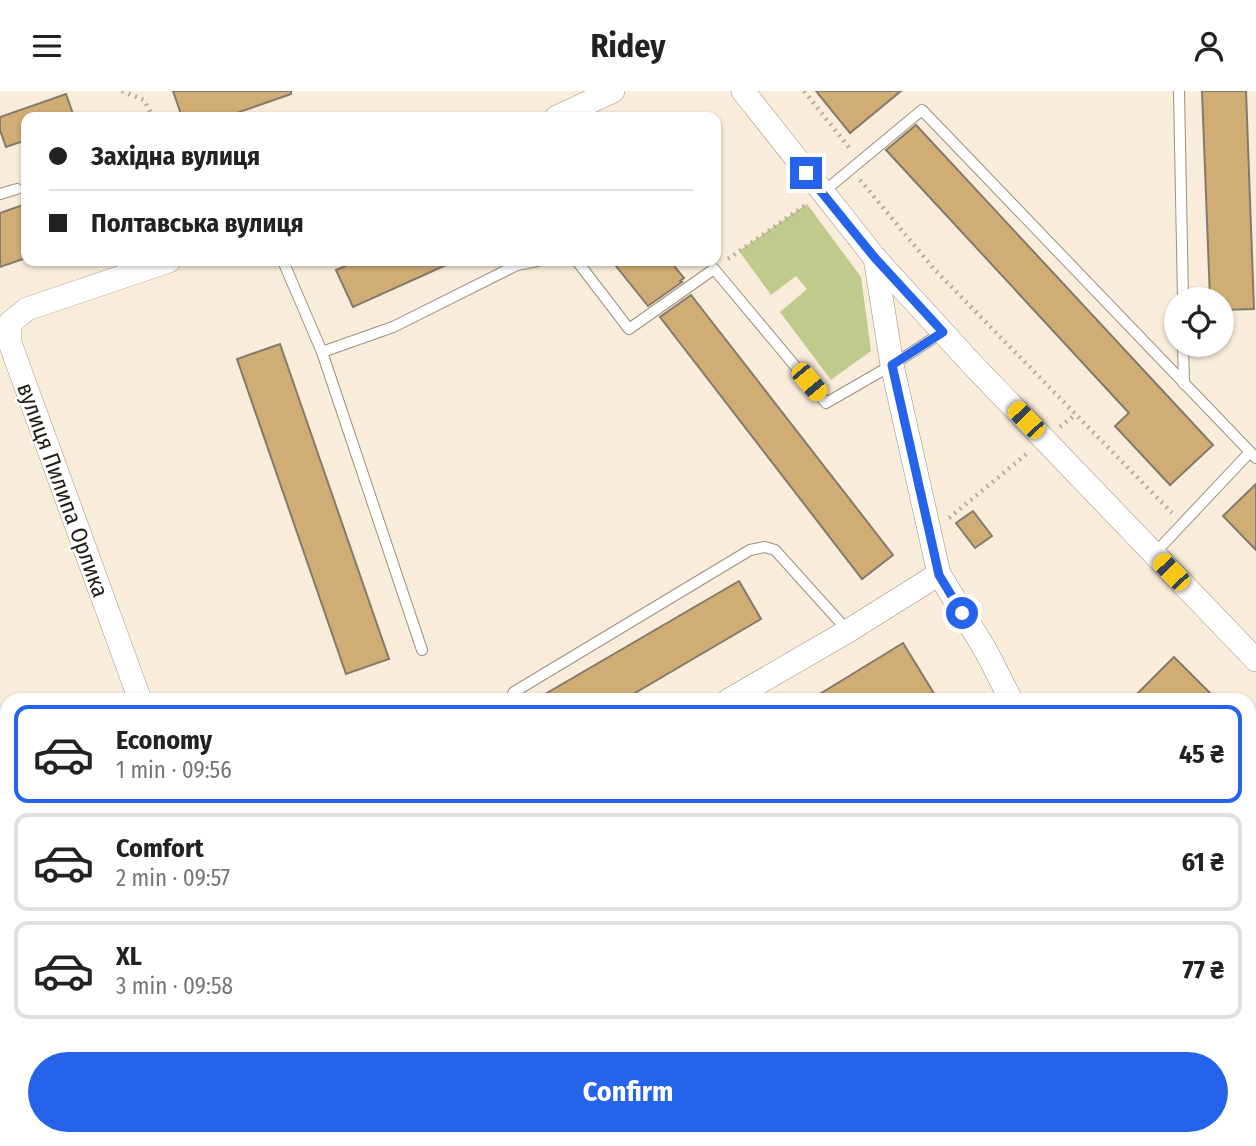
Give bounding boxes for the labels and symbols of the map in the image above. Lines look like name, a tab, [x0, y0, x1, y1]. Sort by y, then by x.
route end	[790, 157, 822, 189]
car	[788, 359, 831, 405]
street label: вулиця Пилипа Орлика	[11, 379, 115, 601]
car	[1004, 398, 1049, 442]
car	[1149, 550, 1194, 594]
route start	[946, 597, 978, 629]

